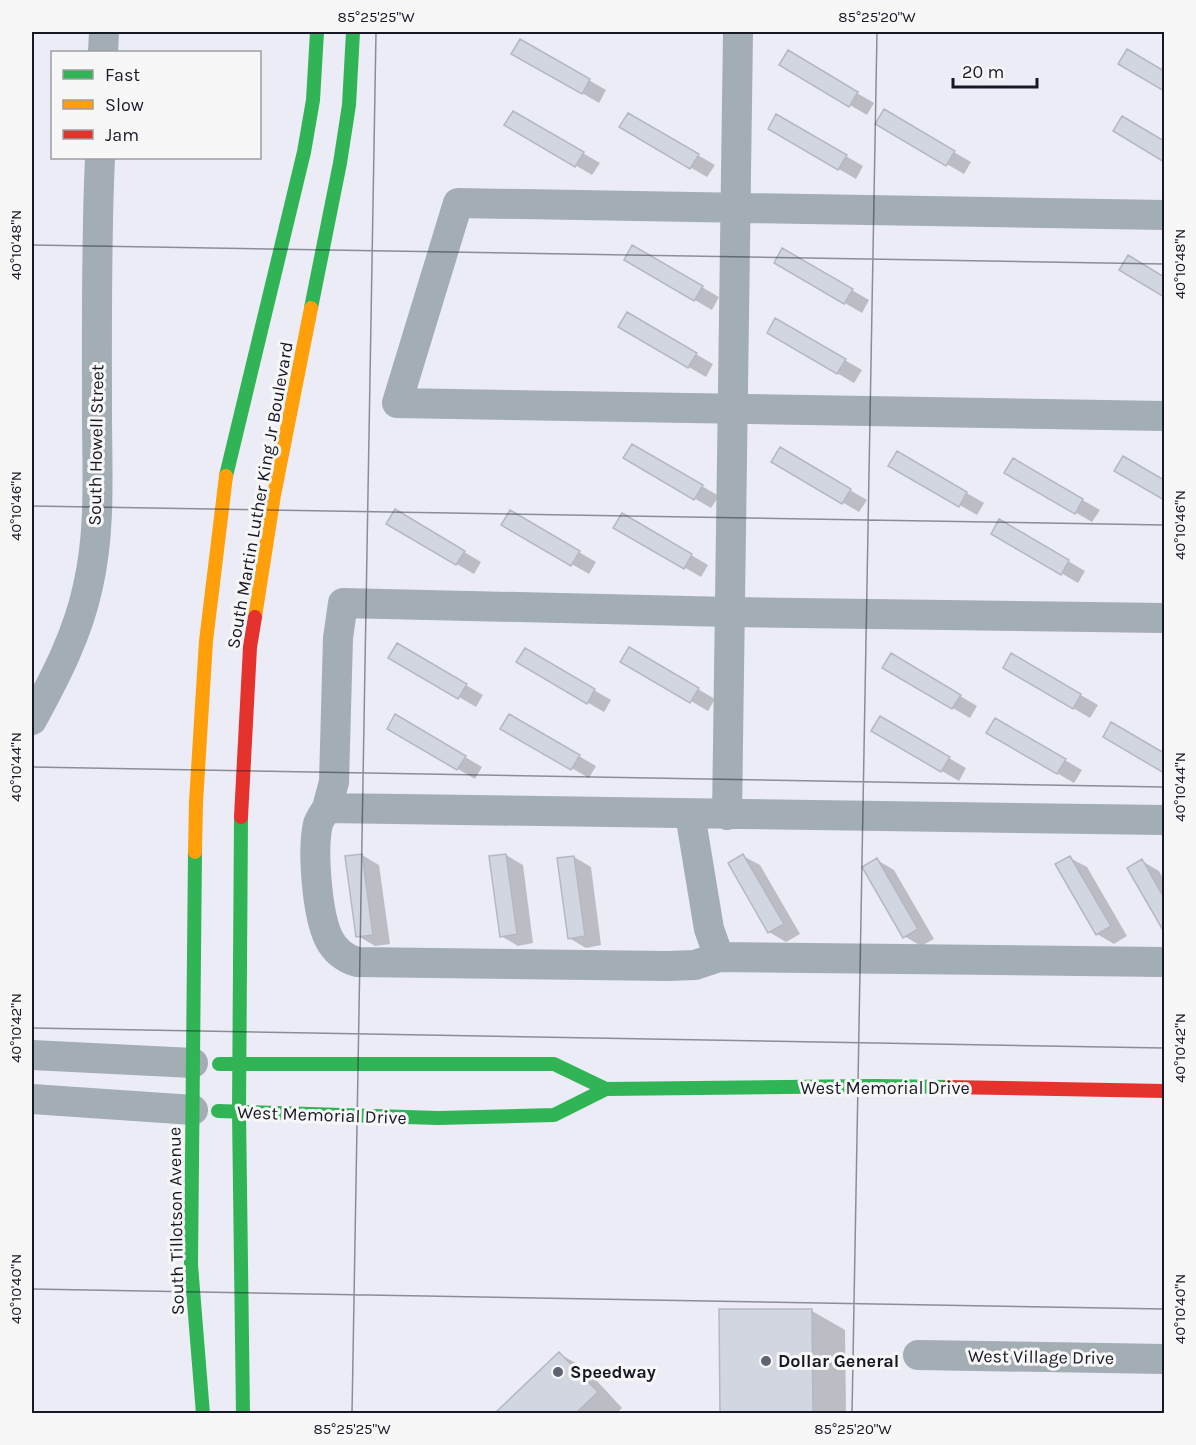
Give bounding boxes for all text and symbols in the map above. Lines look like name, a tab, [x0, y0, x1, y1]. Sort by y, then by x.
text: 85°25'25"W	[337, 8, 415, 26]
text: 85°25'20"W	[838, 8, 916, 26]
legend	[51, 51, 261, 159]
scale bar	[953, 51, 1037, 89]
text: 20 m	[962, 61, 1004, 83]
text: Fast	[105, 64, 140, 86]
text: Slow	[105, 94, 144, 116]
text: Jam	[105, 124, 139, 146]
text: 40°10'48"N	[7, 210, 25, 280]
text: 40°10'48"N	[1171, 229, 1189, 299]
street label: South Martin Luther King Jr Boulevard	[222, 340, 298, 650]
street label: South Howell Street	[84, 364, 108, 526]
text: 40°10'46"N	[7, 471, 25, 541]
text: 40°10'46"N	[1171, 490, 1189, 560]
text: 40°10'44"N	[7, 732, 25, 802]
text: 40°10'44"N	[1171, 752, 1189, 822]
text: 40°10'42"N	[7, 993, 25, 1063]
text: 40°10'42"N	[1171, 1013, 1189, 1083]
street label: West Memorial Drive	[800, 1077, 970, 1099]
street label: West Memorial Drive	[237, 1101, 407, 1129]
street label: South Tillotson Avenue	[163, 1127, 189, 1315]
text: 40°10'40"N	[7, 1254, 25, 1324]
text: 40°10'40"N	[1171, 1274, 1189, 1344]
street label: West Village Drive	[968, 1345, 1114, 1369]
place label: Dollar General	[778, 1350, 899, 1372]
marker: Dollar General	[759, 1354, 773, 1368]
place label: Speedway	[570, 1361, 656, 1383]
marker: Speedway	[551, 1365, 565, 1379]
text: 85°25'25"W	[313, 1420, 391, 1438]
text: 85°25'20"W	[814, 1420, 892, 1438]

